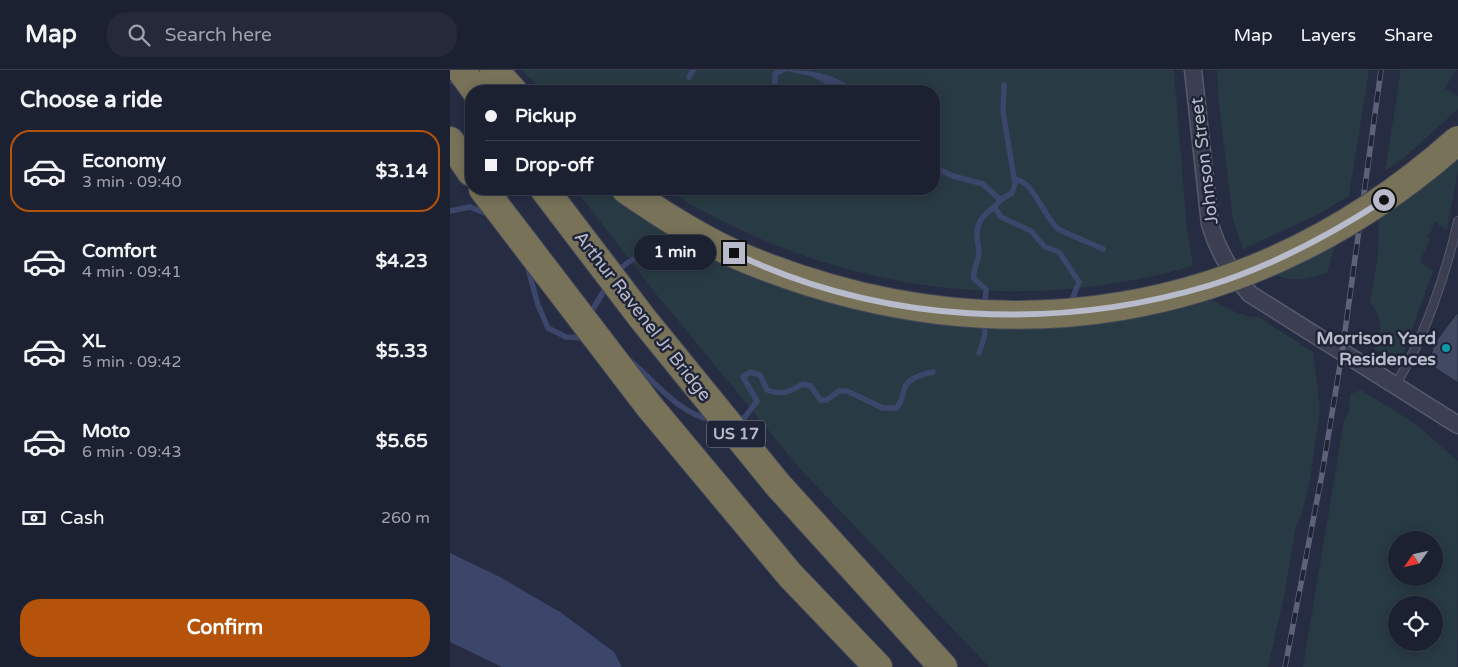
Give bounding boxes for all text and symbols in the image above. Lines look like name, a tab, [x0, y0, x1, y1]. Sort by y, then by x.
search box	[107, 12, 457, 57]
text: Map	[25, 20, 77, 49]
icon: search	[125, 21, 153, 49]
text: Search here	[165, 24, 272, 46]
text: Map	[1234, 24, 1273, 46]
text: Layers	[1301, 24, 1356, 46]
text: Share	[1384, 24, 1433, 46]
text: Choose a ride	[20, 87, 163, 113]
street label: Johnson Street	[1185, 96, 1223, 226]
text: Pickup	[515, 105, 576, 127]
icon: car	[22, 149, 67, 194]
text: Economy	[82, 150, 166, 172]
text: Drop-off	[515, 154, 594, 176]
text: $3.14	[376, 160, 428, 182]
text: 3 min · 09:40	[82, 172, 181, 192]
route start	[1373, 189, 1395, 211]
street label: Arthur Ravenel Jr Bridge	[570, 227, 716, 405]
callout: 1 min	[634, 236, 716, 270]
icon: car	[22, 239, 67, 284]
text: Comfort	[82, 240, 156, 262]
text: 1 min	[654, 242, 696, 262]
route end	[723, 242, 745, 264]
text: $4.23	[376, 250, 428, 272]
text: 4 min · 09:41	[82, 262, 181, 282]
place label: Morrison Yard Residences	[1316, 327, 1436, 370]
icon: car	[22, 329, 67, 374]
text: XL	[82, 330, 106, 352]
text: $5.33	[376, 340, 428, 362]
marker: Morrison Yard Residences	[1440, 342, 1452, 354]
text: 5 min · 09:42	[82, 352, 181, 372]
icon: car	[22, 419, 67, 464]
text: Moto	[82, 420, 130, 442]
road number: US 17	[707, 420, 765, 448]
text: $5.65	[376, 430, 428, 452]
text: 6 min · 09:43	[82, 442, 181, 462]
icon: cash	[20, 504, 48, 532]
text: Cash	[60, 507, 105, 529]
text: 260 m	[381, 508, 430, 528]
north arrow	[1388, 531, 1442, 586]
map controls	[1388, 531, 1443, 651]
button: locate	[1388, 596, 1443, 651]
button: Confirm	[20, 599, 430, 657]

